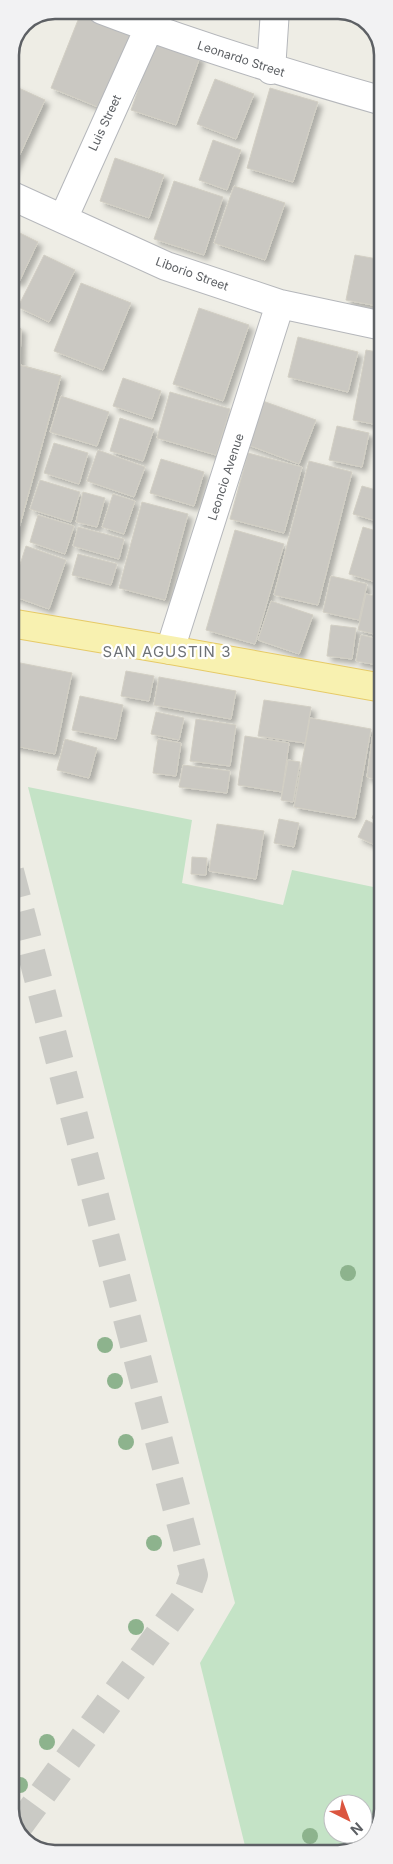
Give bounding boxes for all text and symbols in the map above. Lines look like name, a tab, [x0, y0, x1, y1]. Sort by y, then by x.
street label: Leonardo Street	[196, 37, 287, 80]
street label: Luis Street	[85, 92, 124, 153]
street label: Liborio Street	[154, 253, 231, 294]
street label: Leoncio Avenue	[204, 431, 247, 522]
district label: SAN AGUSTIN 3	[103, 642, 231, 661]
north arrow	[323, 1794, 373, 1844]
text: N	[347, 1819, 367, 1839]

